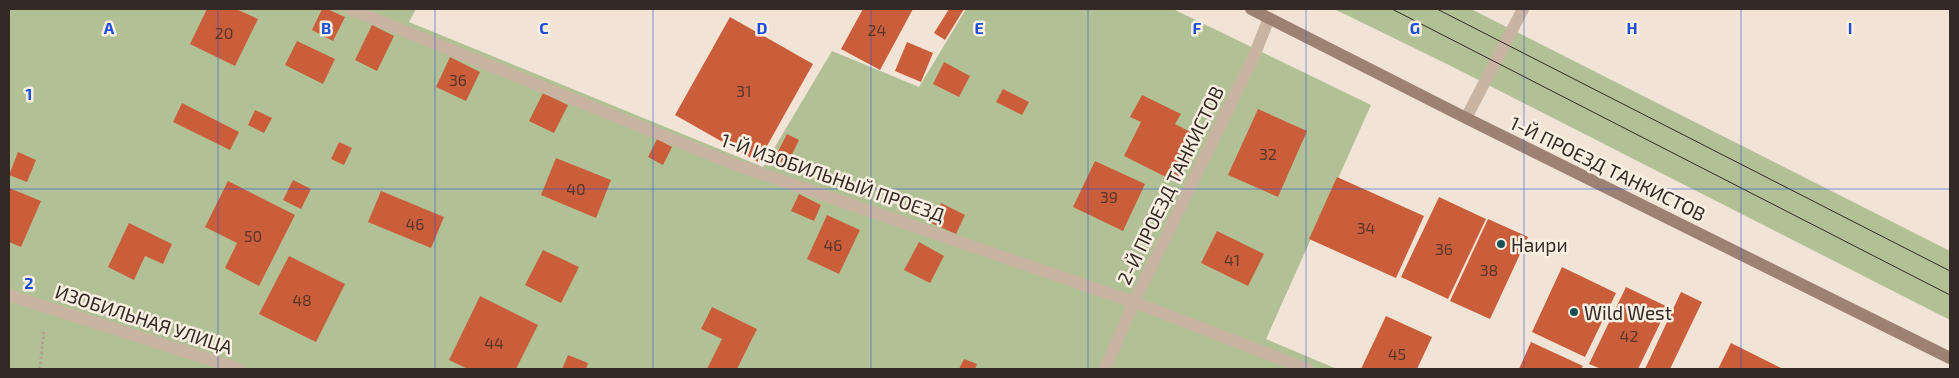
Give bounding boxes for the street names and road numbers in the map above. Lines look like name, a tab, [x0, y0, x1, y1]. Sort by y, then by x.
street label: 2-Й ПРОЕЗД ТАНКИСТОВ	[1112, 82, 1228, 288]
street label: 1-Й ПРОЕЗД ТАНКИСТОВ	[1506, 111, 1710, 225]
street label: 1-Й ИЗОБИЛЬНЫЙ ПРОЕЗД	[718, 128, 948, 226]
street label: ИЗОБИЛЬНАЯ УЛИЦА	[52, 279, 236, 359]

